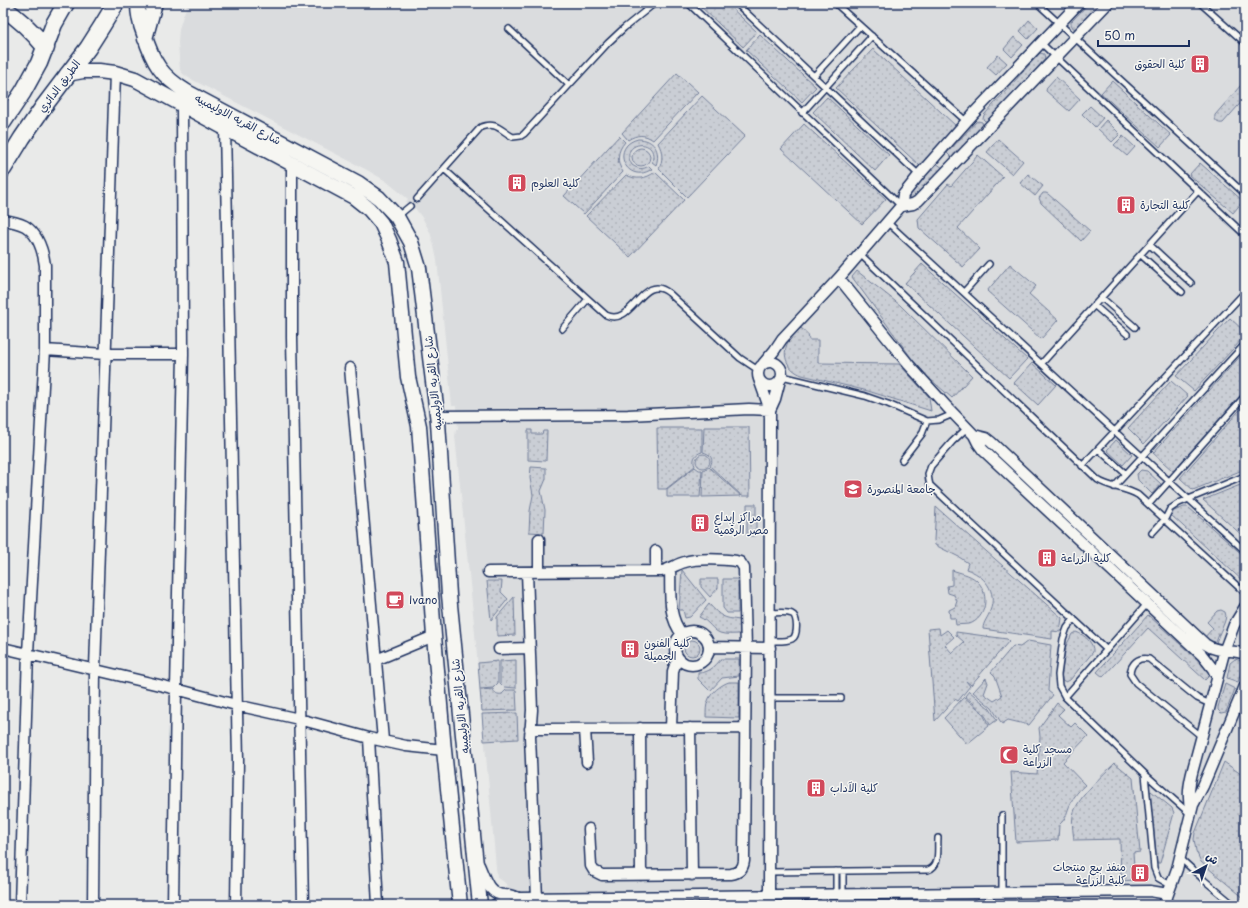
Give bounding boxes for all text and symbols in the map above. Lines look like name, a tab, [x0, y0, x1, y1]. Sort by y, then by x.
scale bar	[1098, 22, 1189, 48]
text: 50 m	[1104, 26, 1135, 44]
building icon: كلية الحقوق	[1189, 53, 1211, 75]
place label: كلية الحقوق	[1134, 55, 1186, 72]
street label: الطريق الدائري	[33, 56, 85, 116]
street label: شارع القريه الاوليمبيه	[192, 89, 284, 149]
building icon: كلية العلوم	[506, 172, 528, 194]
place label: كلية العلوم	[531, 174, 580, 192]
building icon: كلية التجارة	[1115, 194, 1137, 216]
place label: كلية التجارة	[1140, 196, 1190, 213]
street label: شارع القريه الاوليمبيه	[419, 335, 447, 431]
school or university icon: جامعة المنصورة	[842, 478, 864, 500]
place label: جامعة المنصورة	[867, 480, 936, 497]
place label: مراكز إبداع مصر الرقمية	[714, 508, 769, 538]
building icon: مراكز إبداع مصر الرقمية	[689, 512, 711, 534]
building icon: كلية الزراعة	[1036, 547, 1058, 569]
place label: كلية الزراعة	[1061, 549, 1111, 566]
cafe icon: Ivano	[384, 589, 406, 611]
place label: Ivano	[409, 591, 437, 608]
place label: كلية الفنون الجميلة	[644, 634, 691, 664]
building icon: كلية الفنون الجميلة	[619, 638, 641, 660]
street label: شارع القريه الاوليمبيه	[446, 658, 474, 754]
place label: مسجد كلية الزراعة	[1023, 740, 1072, 770]
mosque icon: مسجد كلية الزراعة	[998, 744, 1020, 766]
building icon: كلية الآداب	[805, 777, 827, 799]
place label: كلية الآداب	[830, 779, 878, 796]
north arrow	[1186, 846, 1226, 886]
text: ش	[1203, 848, 1223, 868]
place label: منفذ بيع منتجات كلية الزراعة	[1053, 858, 1126, 888]
building icon: منفذ بيع منتجات كلية الزراعة	[1129, 862, 1151, 884]

